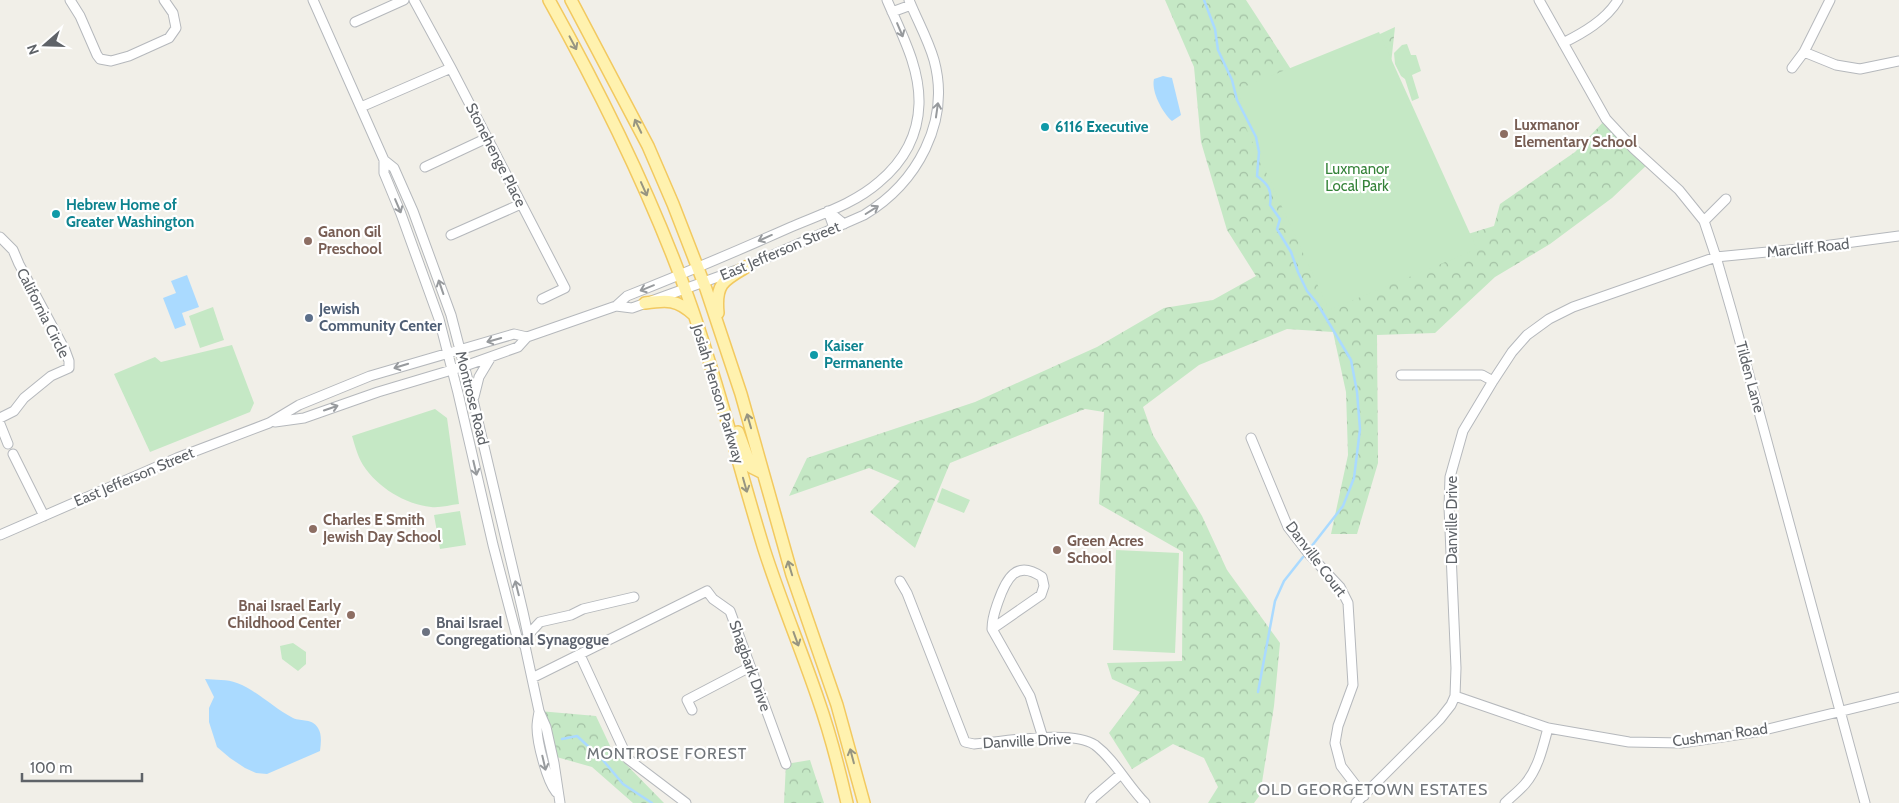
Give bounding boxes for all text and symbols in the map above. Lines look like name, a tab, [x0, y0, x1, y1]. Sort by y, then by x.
north arrow	[20, 20, 70, 70]
one-way arrow	[895, 22, 905, 37]
one-way arrow	[568, 35, 578, 50]
text: N	[23, 42, 43, 57]
street label: Stonehenge Place	[462, 100, 530, 210]
one-way arrow	[932, 103, 942, 119]
place label: Luxmanor Elementary School	[1514, 116, 1637, 151]
place label: 6116 Executive	[1055, 118, 1149, 136]
one-way arrow	[633, 119, 642, 134]
marker: 6116 Executive	[1039, 121, 1051, 133]
marker: Luxmanor Elementary School	[1498, 128, 1510, 140]
park label: Luxmanor Local Park	[1325, 160, 1389, 195]
one-way arrow	[640, 181, 649, 196]
place label: Hebrew Home of Greater Washington	[66, 196, 194, 231]
one-way arrow	[393, 198, 403, 213]
one-way arrow	[864, 204, 878, 214]
marker: Hebrew Home of Greater Washington	[50, 208, 62, 220]
street label: East Jefferson Street	[717, 218, 843, 284]
place label: Ganon Gil Preschool	[318, 223, 382, 258]
one-way arrow	[758, 234, 773, 244]
marker: Ganon Gil Preschool	[302, 235, 314, 247]
street label: Marcliff Road	[1766, 235, 1850, 261]
street label: California Circle	[13, 265, 74, 361]
one-way arrow	[436, 279, 446, 295]
one-way arrow	[639, 285, 654, 294]
place label: Jewish Community Center	[318, 300, 442, 335]
marker: Jewish Community Center	[303, 312, 315, 324]
street label: Josiah Henson Parkway	[688, 321, 748, 466]
one-way arrow	[486, 336, 502, 346]
place label: Kaiser Permanente	[824, 337, 903, 372]
street label: Tilden Lane	[1732, 339, 1768, 415]
street label: Montrose Road	[452, 349, 492, 447]
marker: Kaiser Permanente	[808, 349, 820, 361]
one-way arrow	[393, 362, 409, 372]
one-way arrow	[322, 403, 338, 413]
one-way arrow	[743, 414, 753, 430]
street label: East Jefferson Street	[71, 444, 197, 510]
one-way arrow	[471, 460, 480, 476]
street label: Danville Drive	[1443, 475, 1461, 564]
one-way arrow	[741, 476, 751, 492]
place label: Charles E Smith Jewish Day School	[322, 511, 441, 546]
street label: Danville Court	[1282, 518, 1350, 600]
marker: Charles E Smith Jewish Day School	[307, 523, 319, 535]
place label: Green Acres School	[1067, 532, 1144, 567]
marker: Green Acres School	[1051, 544, 1063, 556]
one-way arrow	[784, 561, 794, 577]
one-way arrow	[512, 580, 521, 596]
place label: Bnai Israel Early Childhood Center	[228, 597, 342, 632]
marker: Bnai Israel Early Childhood Center	[345, 609, 357, 621]
place label: Bnai Israel Congregational Synagogue	[436, 614, 609, 649]
street label: Shagbark Drive	[725, 618, 775, 714]
marker: Bnai Israel Congregational Synagogue	[420, 626, 432, 638]
one-way arrow	[792, 631, 801, 646]
street label: Cushman Road	[1671, 719, 1769, 751]
street label: Danville Drive	[982, 730, 1072, 752]
district label: MONTROSE FOREST	[587, 744, 747, 763]
one-way arrow	[847, 748, 856, 764]
scale bar	[22, 750, 142, 782]
one-way arrow	[540, 754, 549, 770]
text: 100 m	[30, 759, 72, 777]
district label: OLD GEORGETOWN ESTATES	[1258, 780, 1488, 799]

